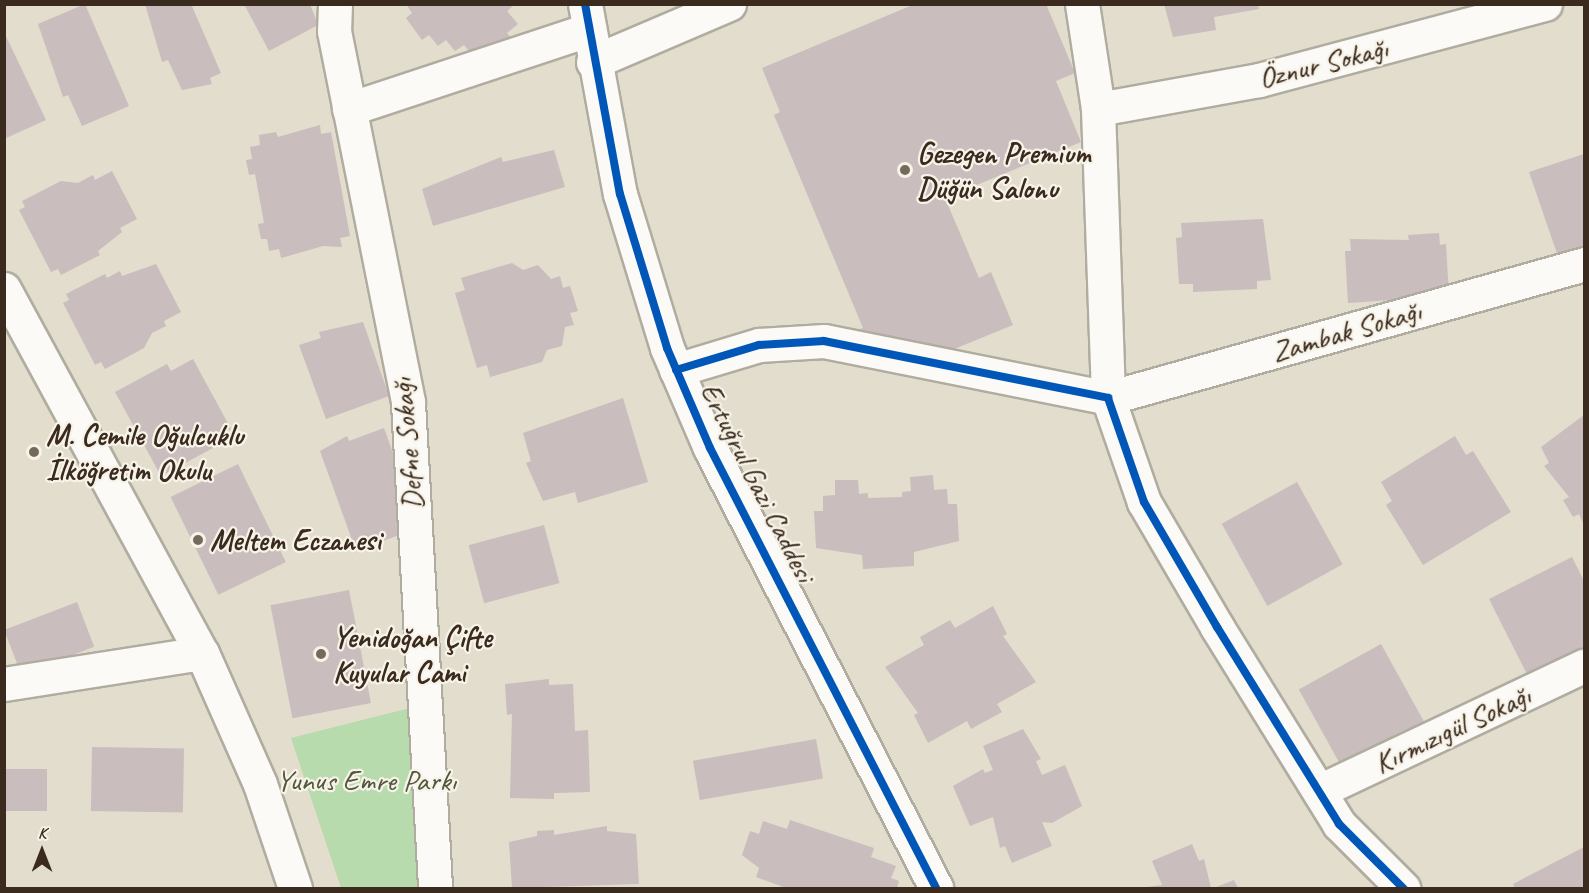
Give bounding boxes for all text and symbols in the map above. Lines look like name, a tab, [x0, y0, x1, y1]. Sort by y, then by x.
street label: Öznur Sokağı	[1255, 30, 1391, 96]
place label: Gezegen Premium Düğün Salonu	[917, 135, 1091, 206]
marker: Gezegen Premium Düğün Salonu	[898, 163, 912, 177]
street label: Zambak Sokağı	[1268, 293, 1424, 369]
street label: Ertuğrul Gazi Caddesi	[692, 376, 824, 588]
street label: Defne Sokağı	[383, 377, 431, 511]
place label: M. Cemile Oğulcuklu İlköğretim Okulu	[46, 417, 243, 488]
marker: M. Cemile Oğulcuklu İlköğretim Okulu	[27, 445, 41, 459]
place label: Meltem Eczanesi	[210, 522, 382, 558]
marker: Meltem Eczanesi	[191, 533, 205, 547]
place label: Yenidoğan Çifte Kuyular Cami	[333, 619, 492, 690]
marker: Yenidoğan Çifte Kuyular Cami	[314, 647, 328, 661]
street label: Kırmızıgül Sokağı	[1368, 677, 1536, 781]
park label: Yunus Emre Parkı	[276, 762, 456, 798]
north arrow	[12, 821, 72, 881]
text: K	[38, 823, 46, 843]

